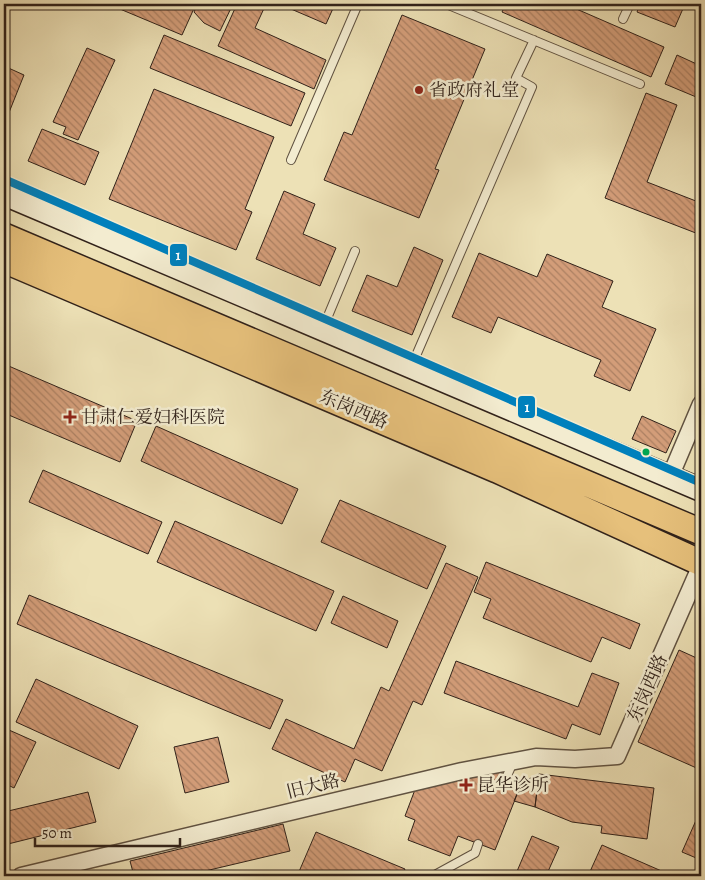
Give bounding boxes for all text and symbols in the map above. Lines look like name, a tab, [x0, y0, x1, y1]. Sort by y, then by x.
place label: 省政府礼堂	[429, 78, 519, 102]
marker: 省政府礼堂	[413, 84, 425, 96]
line badge: 1	[169, 243, 188, 267]
text: 1	[175, 246, 181, 265]
street label: 东岗西路	[316, 384, 392, 434]
line badge: 1	[517, 395, 536, 419]
text: 1	[524, 398, 530, 417]
place label: 甘肃仁爱妇科医院	[81, 405, 225, 429]
marker: 甘肃仁爱妇科医院	[63, 410, 77, 424]
unlabelled marker	[641, 447, 651, 457]
street label: 东岗西路	[621, 650, 673, 726]
street label: 旧大路	[284, 768, 342, 804]
place label: 昆华诊所	[477, 773, 549, 797]
marker: 昆华诊所	[459, 778, 473, 792]
scale bar	[35, 815, 180, 847]
text: 50 m	[42, 823, 72, 843]

